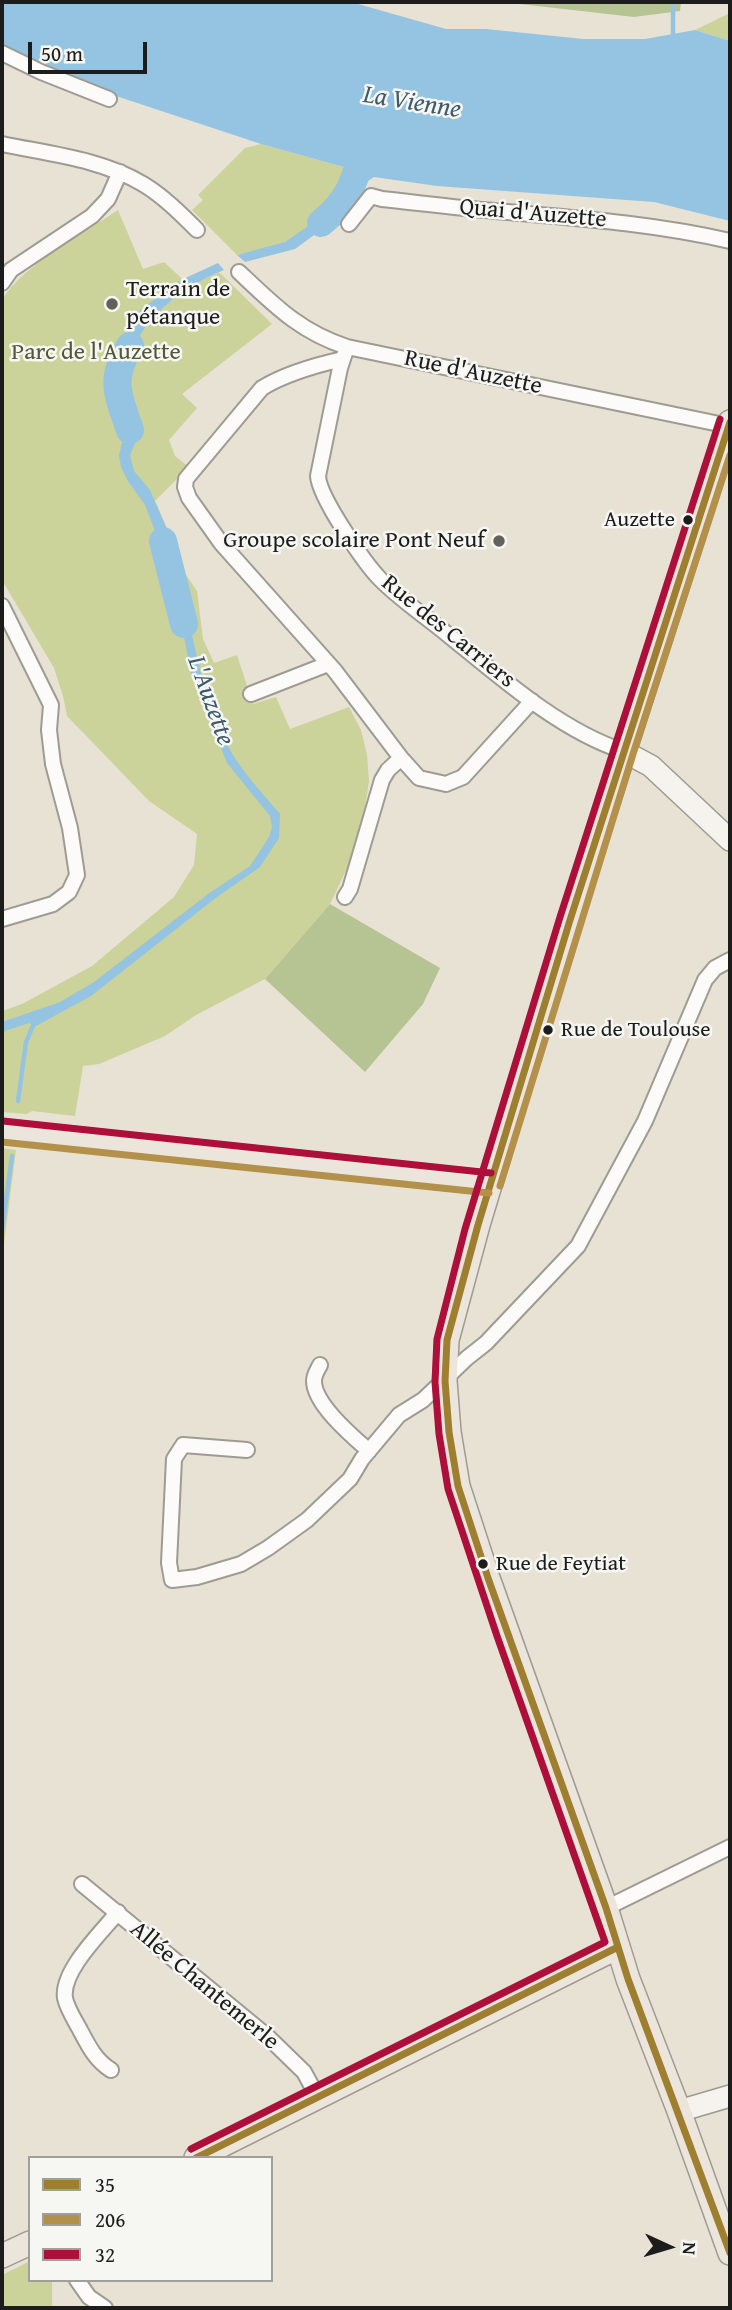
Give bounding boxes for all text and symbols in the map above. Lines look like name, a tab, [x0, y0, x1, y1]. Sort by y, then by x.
scale bar	[32, 28, 150, 72]
text: 50 m	[41, 38, 83, 69]
water label: La Vienne	[361, 80, 463, 126]
street label: Quai d'Auzette	[458, 193, 608, 235]
place label: Terrain de pétanque	[126, 276, 230, 332]
marker: Terrain de pétanque	[104, 296, 120, 312]
park label: Parc de l'Auzette	[11, 339, 181, 367]
street label: Rue d'Auzette	[402, 344, 544, 402]
place label: Auzette	[604, 507, 675, 533]
marker: Auzette	[681, 513, 695, 527]
place label: Groupe scolaire Pont Neuf	[223, 527, 485, 555]
marker: Groupe scolaire Pont Neuf	[491, 533, 507, 549]
street label: Rue des Carriers	[375, 569, 521, 695]
water label: L'Auzette	[179, 652, 241, 750]
place label: Rue de Toulouse	[561, 1017, 711, 1043]
marker: Rue de Toulouse	[541, 1023, 555, 1037]
place label: Rue de Feytiat	[496, 1551, 626, 1577]
marker: Rue de Feytiat	[476, 1557, 490, 1571]
street label: Allée Chantemerle	[124, 1915, 284, 2057]
legend	[28, 2156, 273, 2282]
text: 35	[95, 2169, 115, 2200]
text: 206	[95, 2204, 125, 2235]
north arrow	[634, 2212, 704, 2282]
text: 32	[95, 2239, 115, 2270]
text: N	[676, 2241, 704, 2256]

